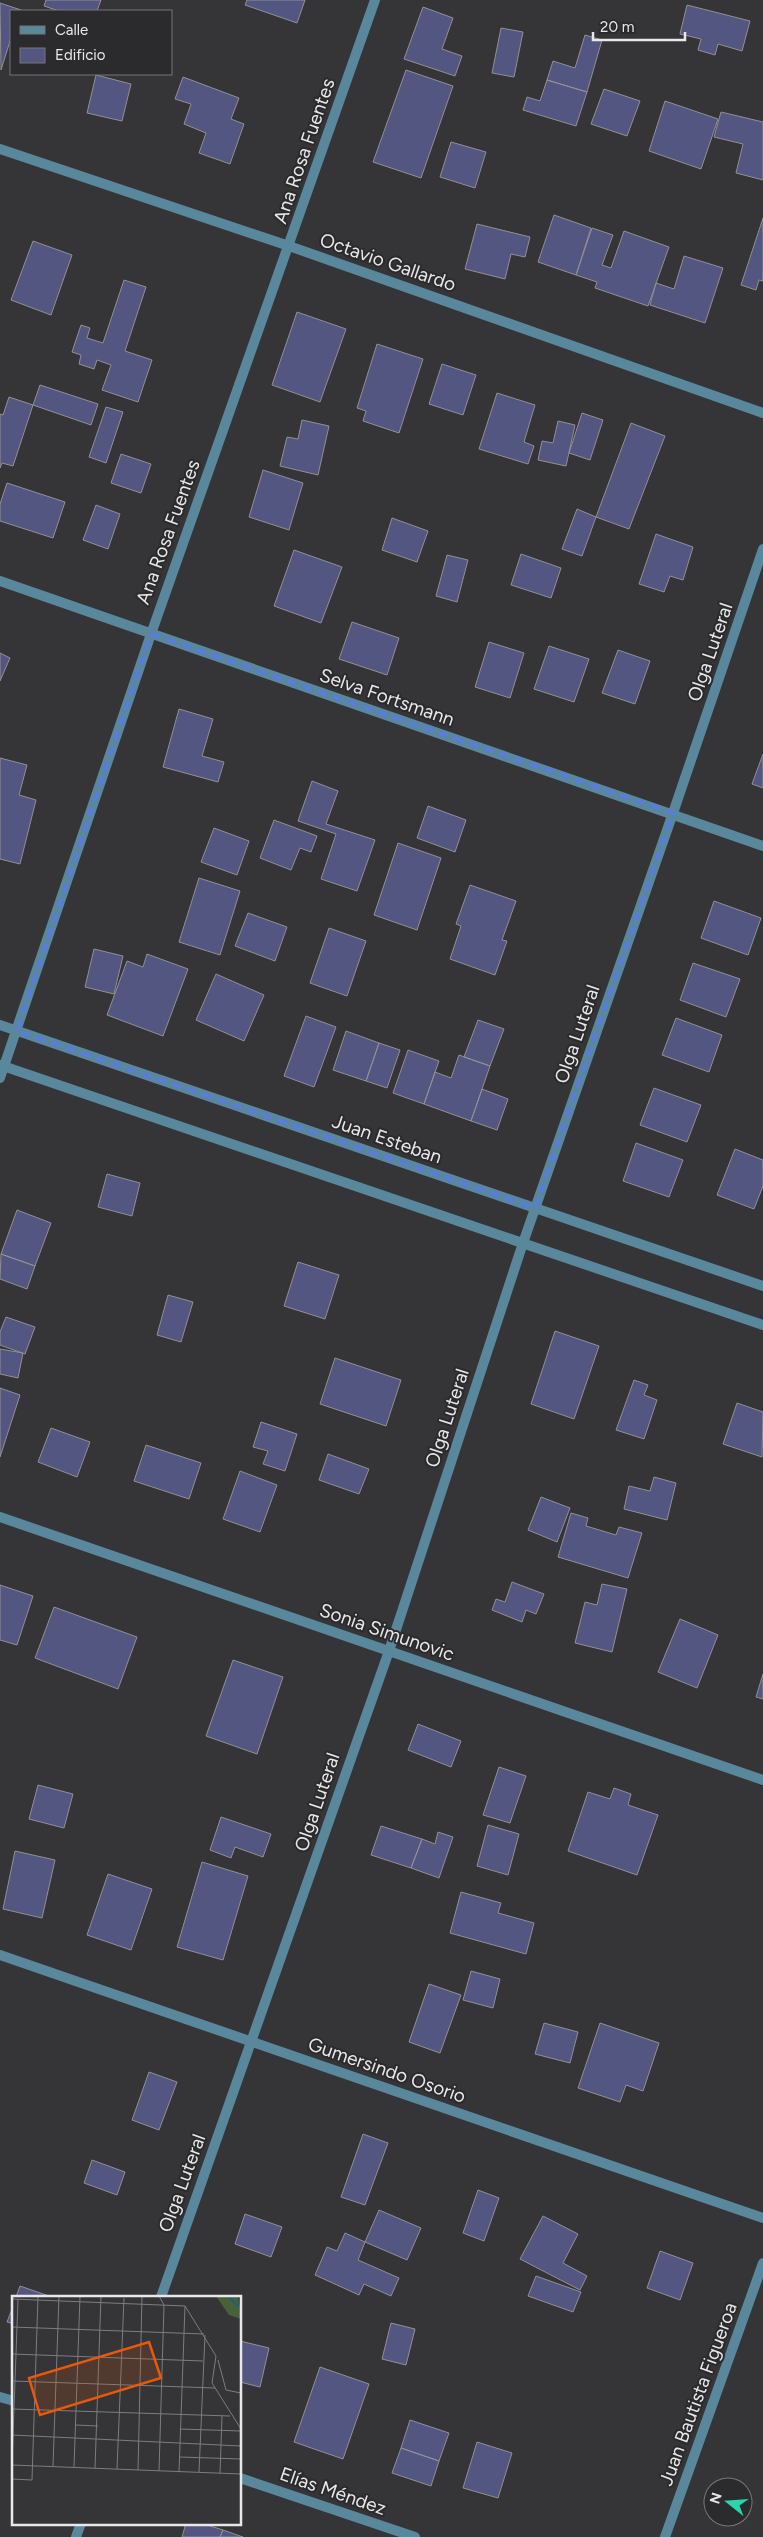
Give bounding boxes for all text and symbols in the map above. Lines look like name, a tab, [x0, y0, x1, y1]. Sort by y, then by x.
legend	[10, 10, 172, 75]
scale bar	[593, 10, 686, 42]
text: 20 m	[600, 18, 634, 36]
text: Calle	[55, 21, 88, 39]
text: Edificio	[55, 46, 106, 64]
street label: Ana Rosa Fuentes	[268, 75, 340, 227]
street label: Octavio Gallardo	[317, 228, 459, 296]
street label: Ana Rosa Fuentes	[131, 456, 205, 607]
street label: Olga Luteral	[682, 600, 738, 704]
street label: Selva Fortsmann	[317, 663, 457, 731]
street label: Olga Luteral	[549, 982, 605, 1086]
street label: Juan Esteban	[329, 1110, 445, 1168]
street label: Olga Luteral	[420, 1366, 474, 1470]
street label: Sonia Simunovic	[317, 1598, 457, 1666]
street label: Olga Luteral	[289, 1750, 345, 1854]
street label: Gumersindo Osorio	[305, 2032, 469, 2108]
street label: Olga Luteral	[154, 2131, 210, 2235]
inset map	[12, 2296, 241, 2524]
street label: Juan Bautista Figueroa	[654, 2299, 742, 2489]
street label: Elías Méndez	[277, 2462, 389, 2520]
north arrow	[703, 2477, 753, 2527]
text: N	[706, 2491, 726, 2506]

